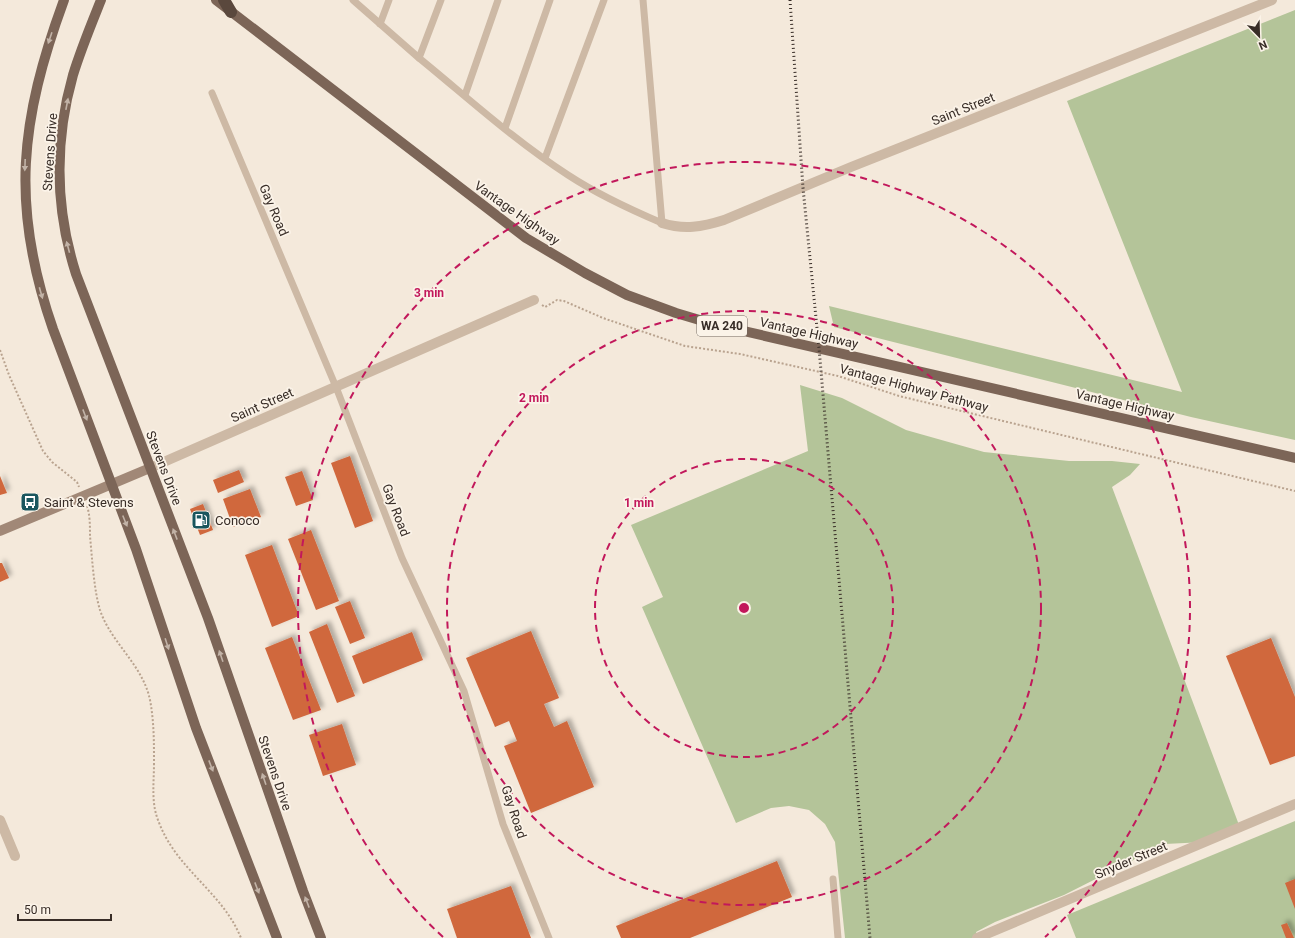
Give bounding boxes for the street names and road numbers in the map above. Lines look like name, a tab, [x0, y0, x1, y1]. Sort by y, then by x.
street label: Saint Street	[929, 90, 997, 128]
street label: Stevens Drive	[40, 112, 60, 192]
street label: Vantage Highway	[471, 178, 563, 248]
street label: Gay Road	[256, 182, 292, 238]
street label: Vantage Highway	[758, 314, 860, 352]
road number: WA 240	[697, 316, 747, 336]
street label: Vantage Highway Pathway	[838, 361, 990, 415]
street label: Saint Street	[228, 385, 296, 425]
street label: Vantage Highway	[1074, 386, 1176, 424]
street label: Stevens Drive	[143, 429, 185, 507]
street label: Gay Road	[379, 482, 413, 538]
street label: Stevens Drive	[255, 734, 295, 813]
street label: Gay Road	[498, 784, 530, 840]
street label: Snyder Street	[1093, 838, 1169, 882]

